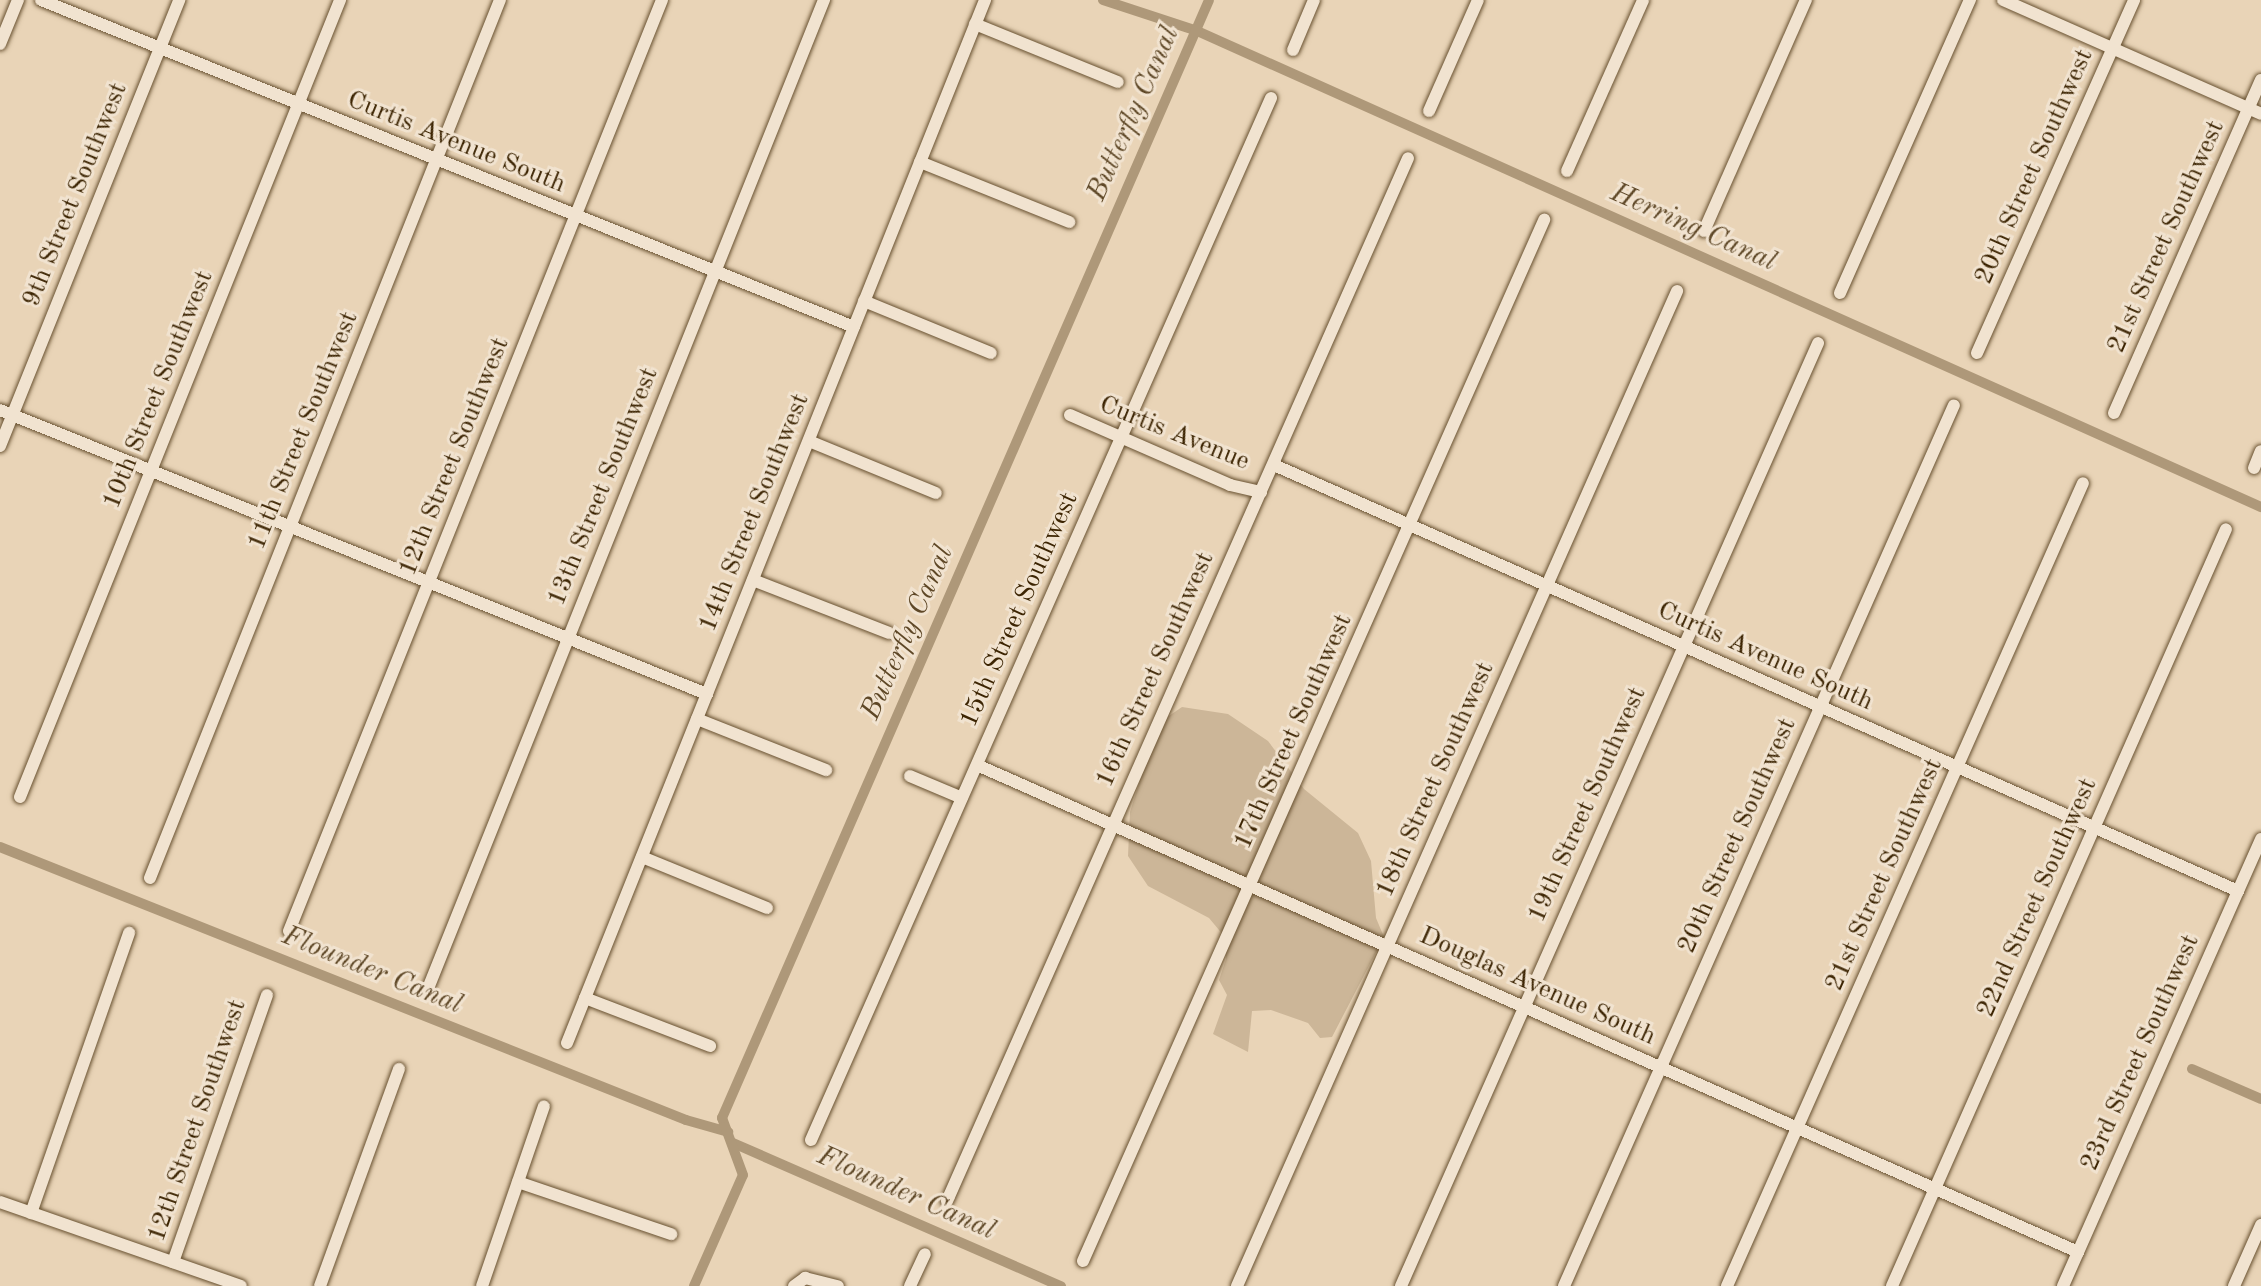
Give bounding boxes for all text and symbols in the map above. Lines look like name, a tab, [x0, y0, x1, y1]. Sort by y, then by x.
water label: Butterfly Canal	[1081, 22, 1187, 206]
street label: 20th Street Southwest	[1969, 45, 2101, 289]
street label: 9th Street Southwest	[17, 78, 135, 312]
street label: Curtis Avenue South	[342, 85, 570, 201]
street label: 21st Street Southwest	[2102, 116, 2232, 358]
water label: Herring Canal	[1605, 177, 1781, 279]
street label: 10th Street Southwest	[97, 266, 221, 514]
street label: 11th Street Southwest	[242, 307, 366, 555]
street label: 12th Street Southwest	[393, 333, 517, 581]
street label: 13th Street Southwest	[542, 363, 666, 611]
street label: 14th Street Southwest	[693, 389, 817, 637]
street label: Curtis Avenue	[1094, 390, 1254, 478]
street label: 15th Street Southwest	[954, 488, 1086, 732]
water label: Butterfly Canal	[855, 541, 961, 725]
street label: 16th Street Southwest	[1090, 548, 1222, 792]
street label: Curtis Avenue South	[1652, 595, 1878, 719]
street label: 17th Street Southwest	[1228, 610, 1360, 854]
street label: 18th Street Southwest	[1370, 658, 1502, 902]
street label: 19th Street Southwest	[1522, 683, 1654, 927]
street label: 20th Street Southwest	[1672, 714, 1804, 958]
street label: 21st Street Southwest	[1820, 754, 1950, 996]
street label: 22nd Street Southwest	[1971, 774, 2105, 1022]
water label: Flounder Canal	[277, 920, 467, 1022]
street label: Douglas Avenue South	[1414, 921, 1660, 1053]
street label: 23rd Street Southwest	[2075, 930, 2207, 1176]
street label: 12th Street Southwest	[142, 996, 254, 1246]
water label: Flounder Canal	[812, 1140, 1000, 1248]

